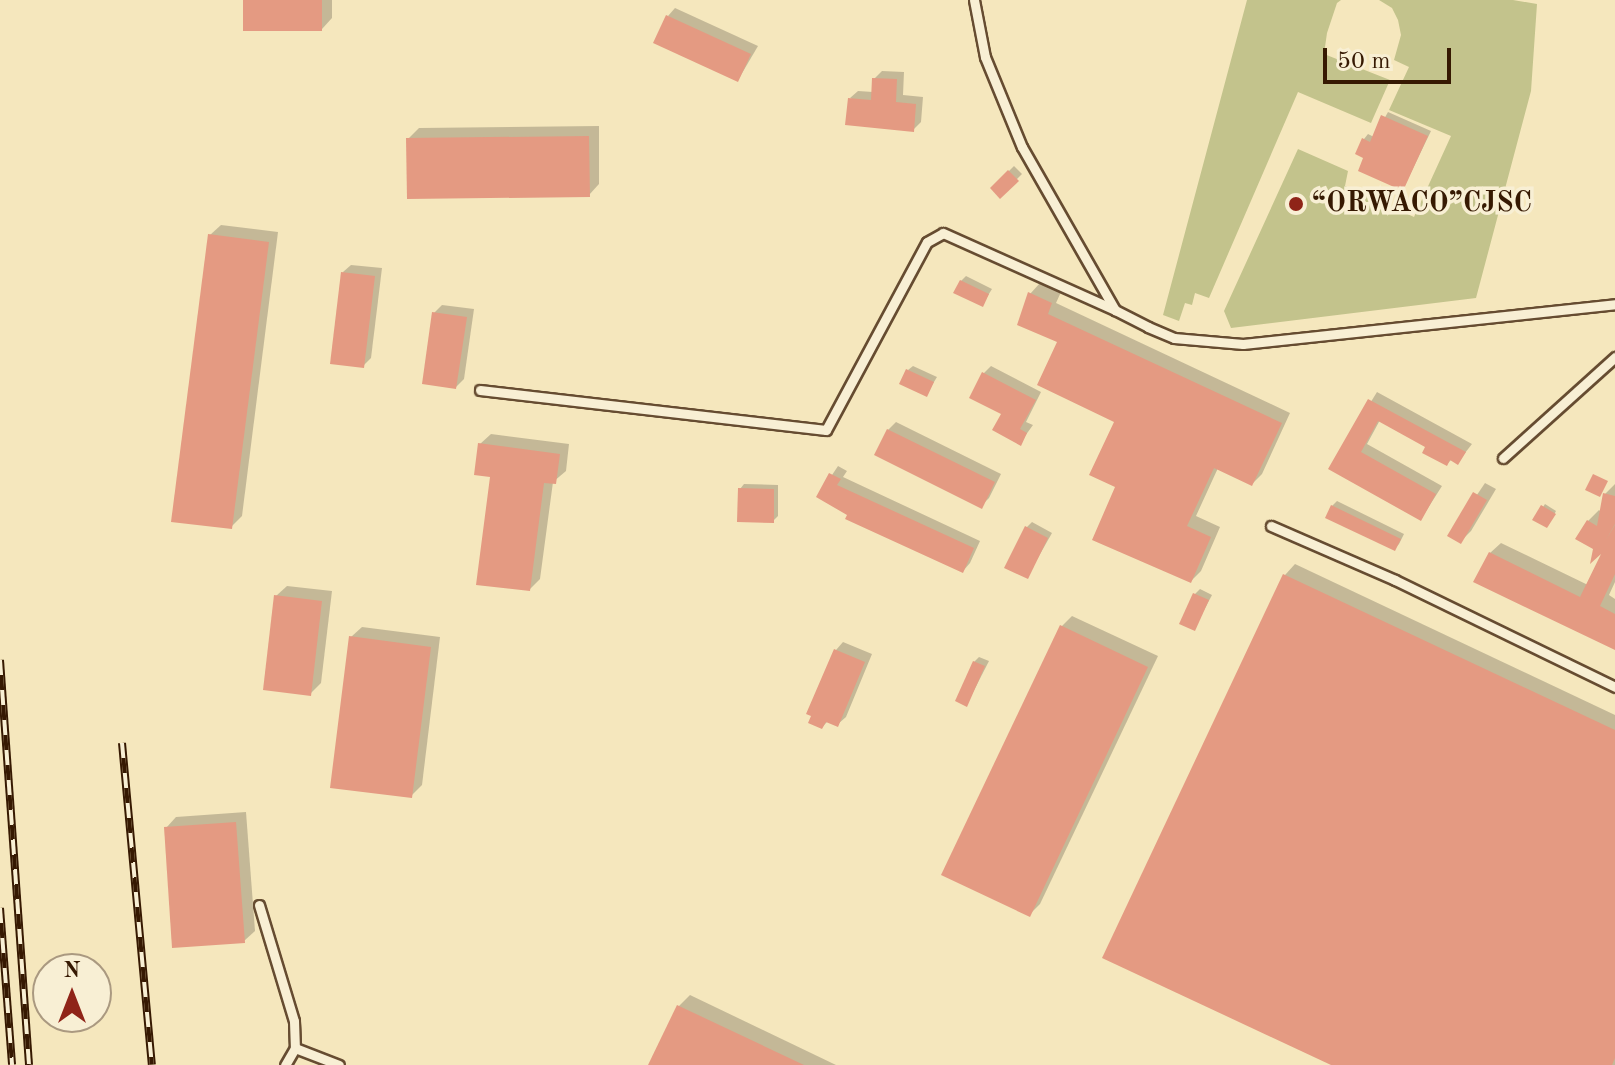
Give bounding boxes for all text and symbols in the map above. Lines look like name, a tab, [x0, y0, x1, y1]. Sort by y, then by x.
scale bar	[1327, 32, 1455, 82]
text: 50 m	[1337, 50, 1391, 74]
place label: “ORWACO”CJSC	[1312, 187, 1532, 221]
marker: “ORWACO”CJSC	[1287, 195, 1305, 213]
north arrow	[32, 953, 112, 1033]
text: N	[64, 960, 80, 982]

